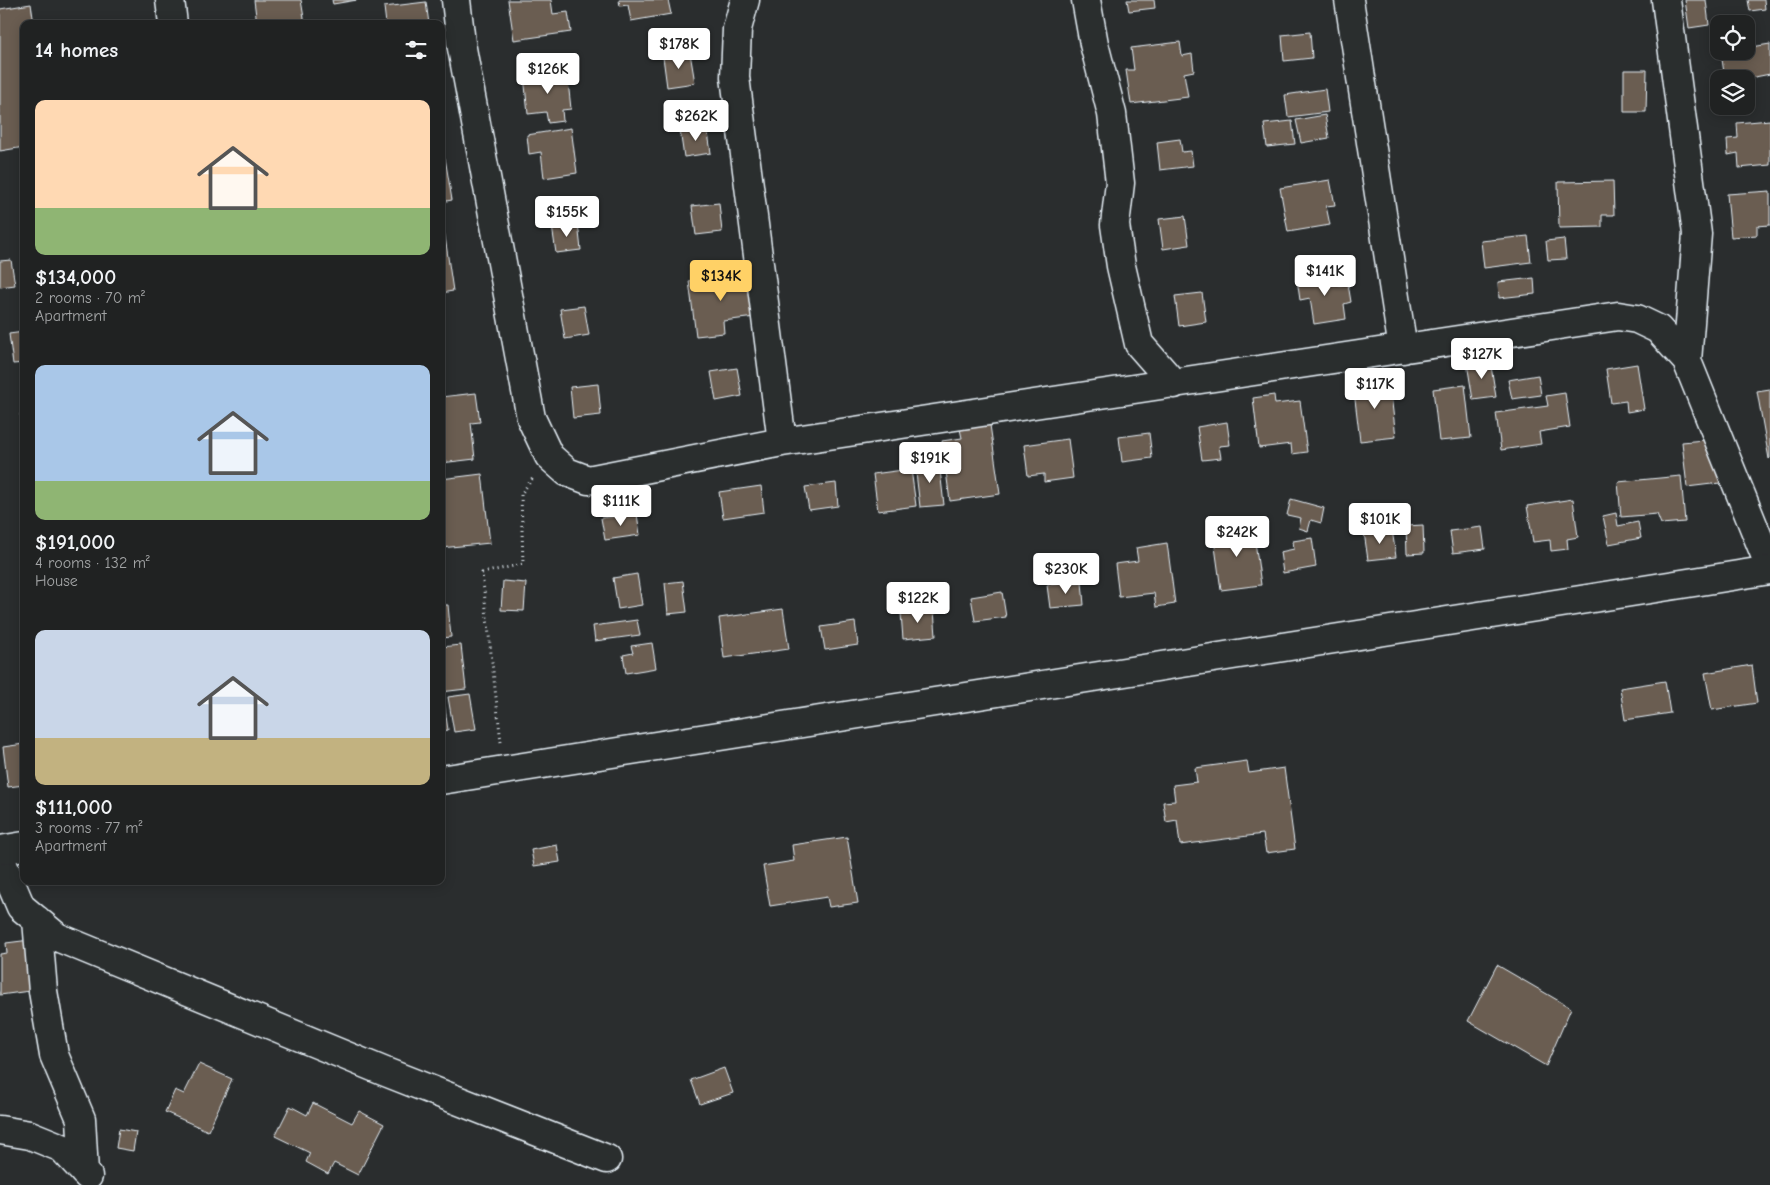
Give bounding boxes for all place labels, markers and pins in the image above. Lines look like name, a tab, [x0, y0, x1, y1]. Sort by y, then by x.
pin: $178K	[644, 28, 714, 70]
pin: $126K	[513, 52, 583, 95]
pin: $262K	[661, 100, 731, 142]
pin: $155K	[532, 196, 602, 238]
pin: $141K	[1290, 254, 1360, 297]
pin: $134K	[686, 260, 756, 302]
pin: $127K	[1447, 338, 1517, 380]
pin: $117K	[1340, 368, 1410, 410]
pin: $191K	[895, 442, 965, 484]
pin: $111K	[586, 484, 656, 527]
pin: $101K	[1345, 502, 1415, 545]
pin: $242K	[1202, 516, 1272, 558]
pin: $230K	[1031, 552, 1101, 595]
pin: $122K	[883, 582, 953, 624]

